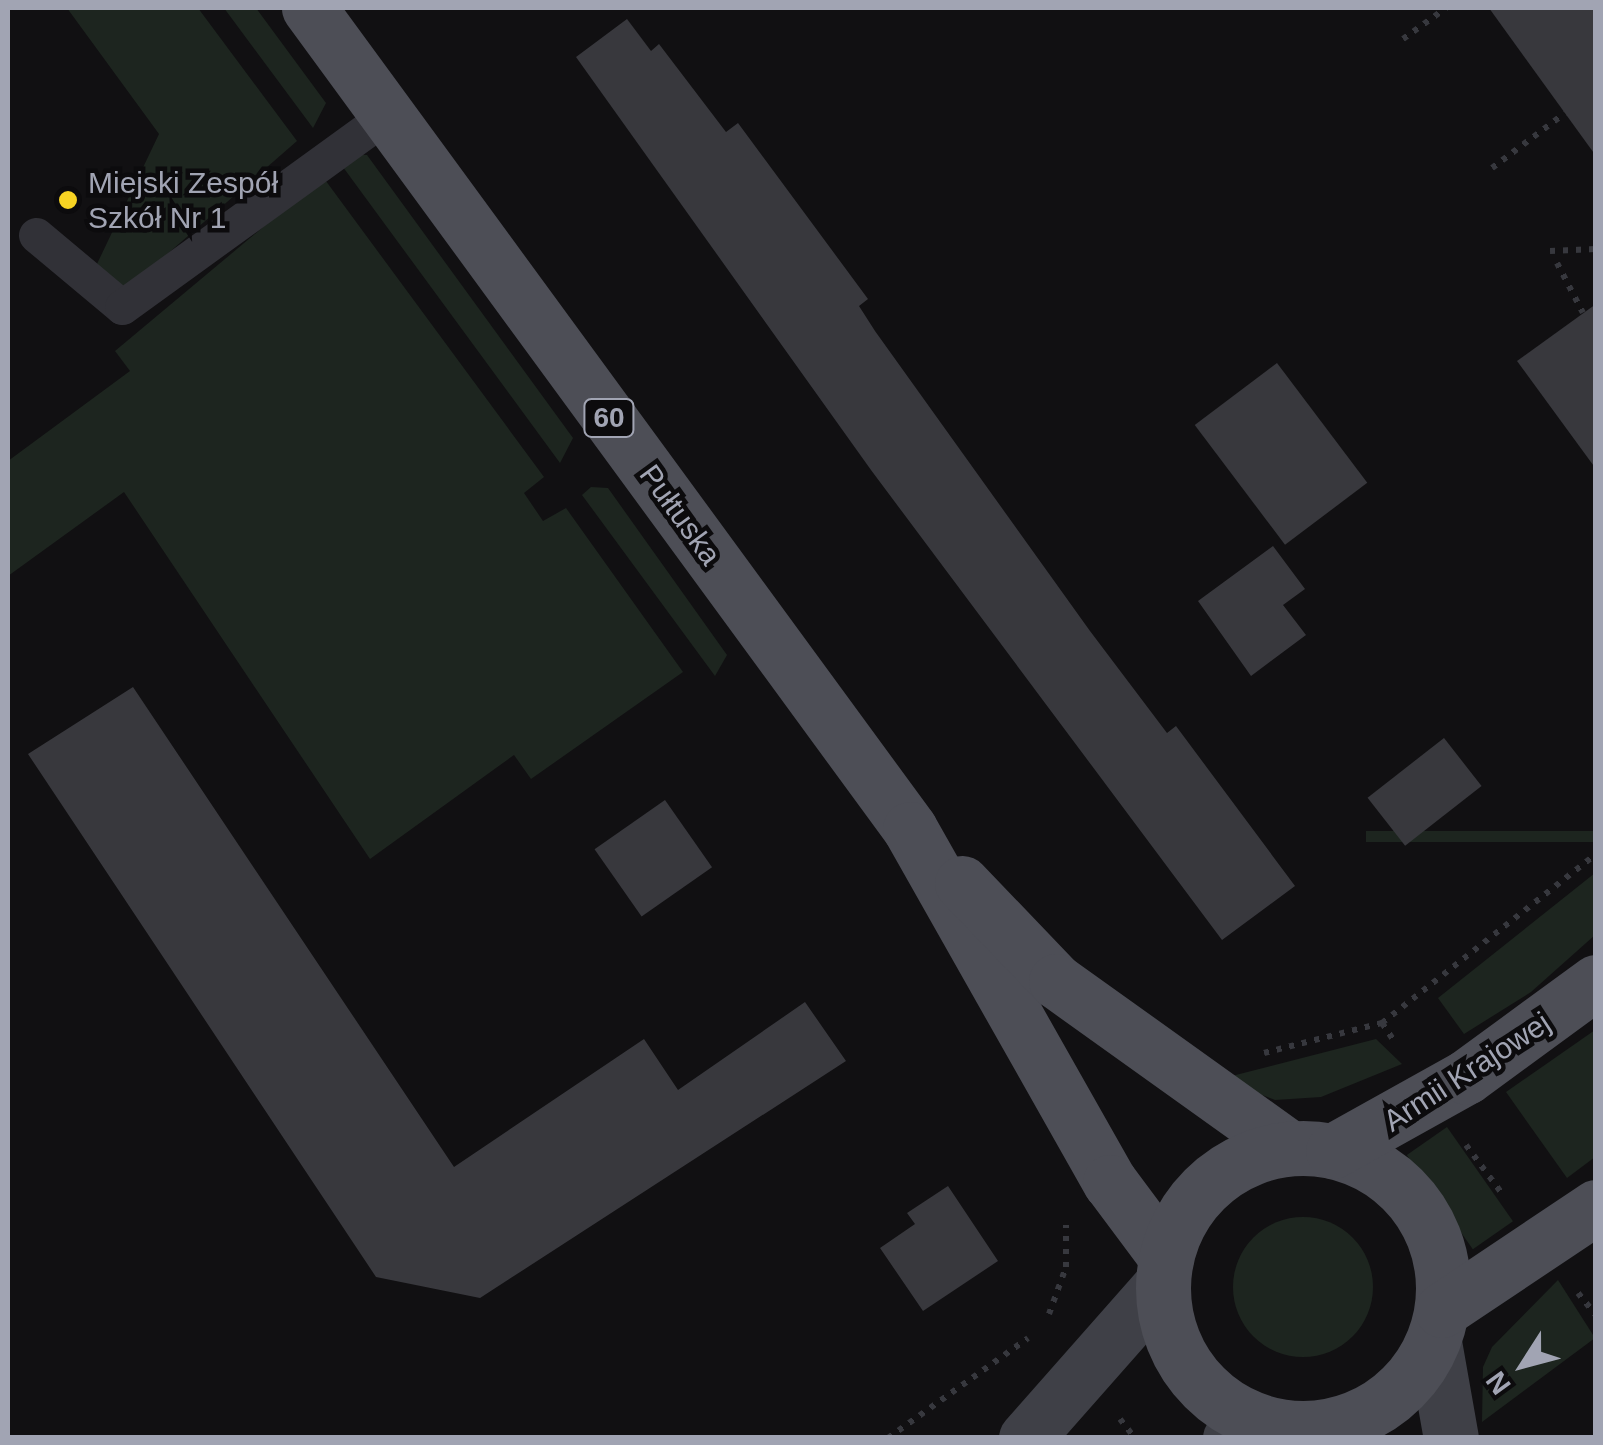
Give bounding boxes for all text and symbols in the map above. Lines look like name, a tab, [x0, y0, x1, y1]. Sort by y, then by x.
place label: Miejski Zespół Szkół Nr 1	[88, 165, 278, 236]
marker: Miejski Zespół Szkół Nr 1	[57, 189, 79, 211]
road number: 60	[582, 395, 636, 441]
street label: Pułtuska	[632, 458, 728, 572]
street label: Armii Krajowej	[1377, 1005, 1557, 1139]
north arrow	[1473, 1315, 1573, 1415]
text: N	[1480, 1366, 1517, 1400]

